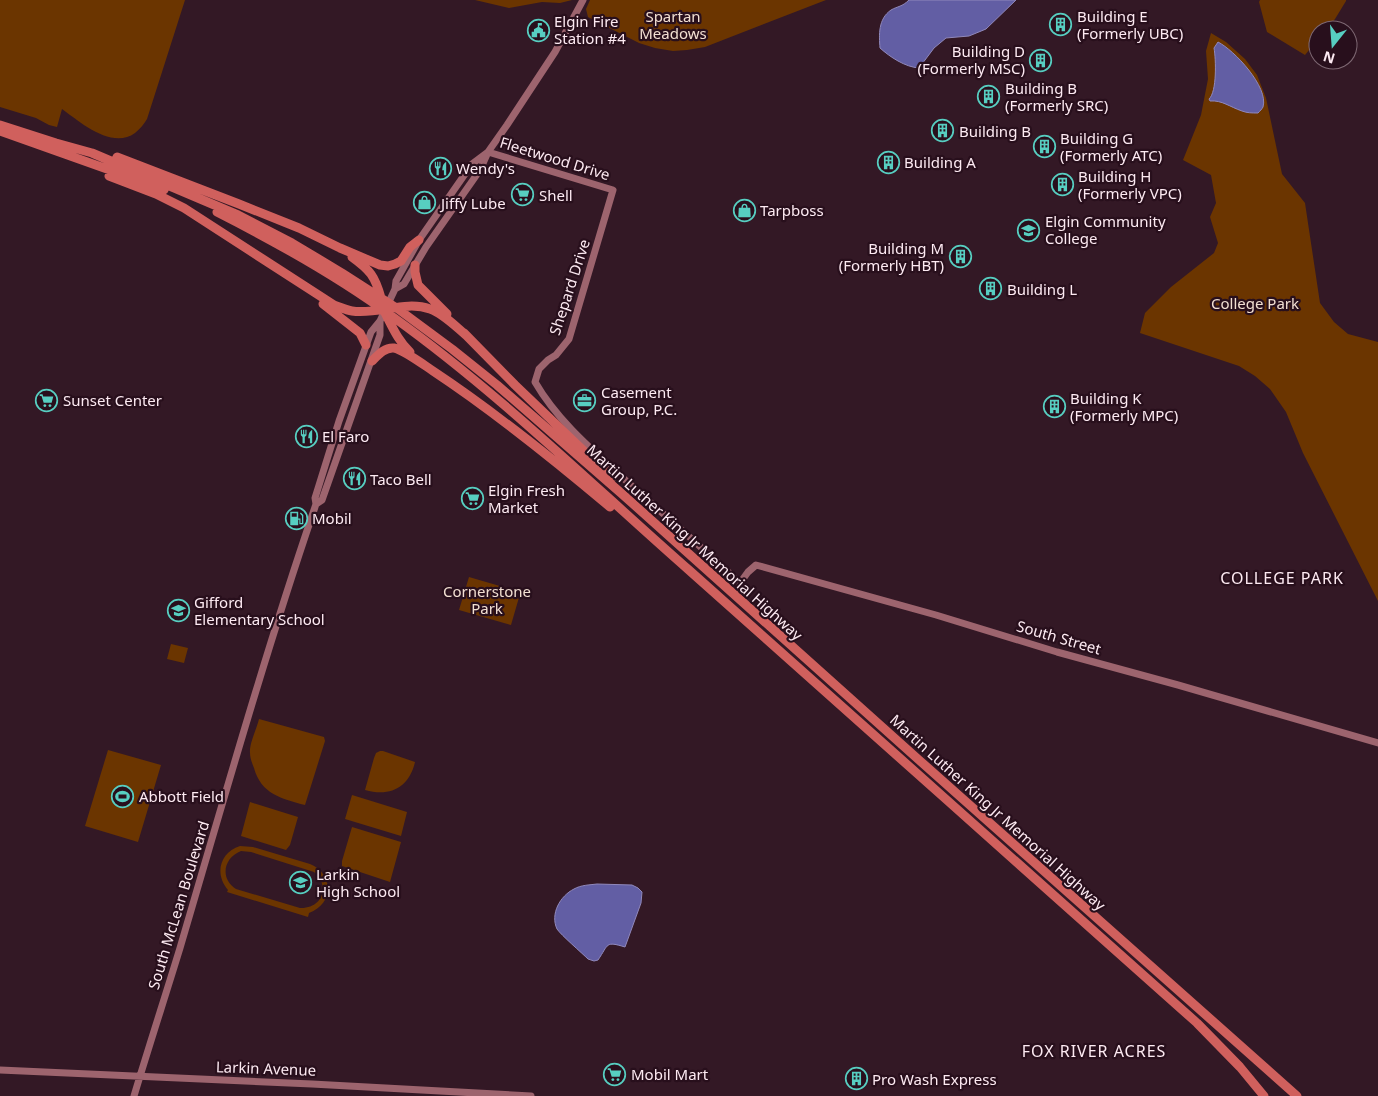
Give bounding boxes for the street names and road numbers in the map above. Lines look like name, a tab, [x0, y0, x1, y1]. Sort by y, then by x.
street label: Fleetwood Drive	[497, 132, 613, 184]
street label: Shepard Drive	[544, 236, 594, 338]
street label: Martin Luther King Jr Memorial Highway	[583, 440, 807, 645]
street label: South Street	[1014, 615, 1104, 659]
street label: Martin Luther King Jr Memorial Highway	[886, 710, 1110, 915]
street label: South McLean Boulevard	[143, 818, 213, 992]
street label: Larkin Avenue	[216, 1056, 316, 1080]

